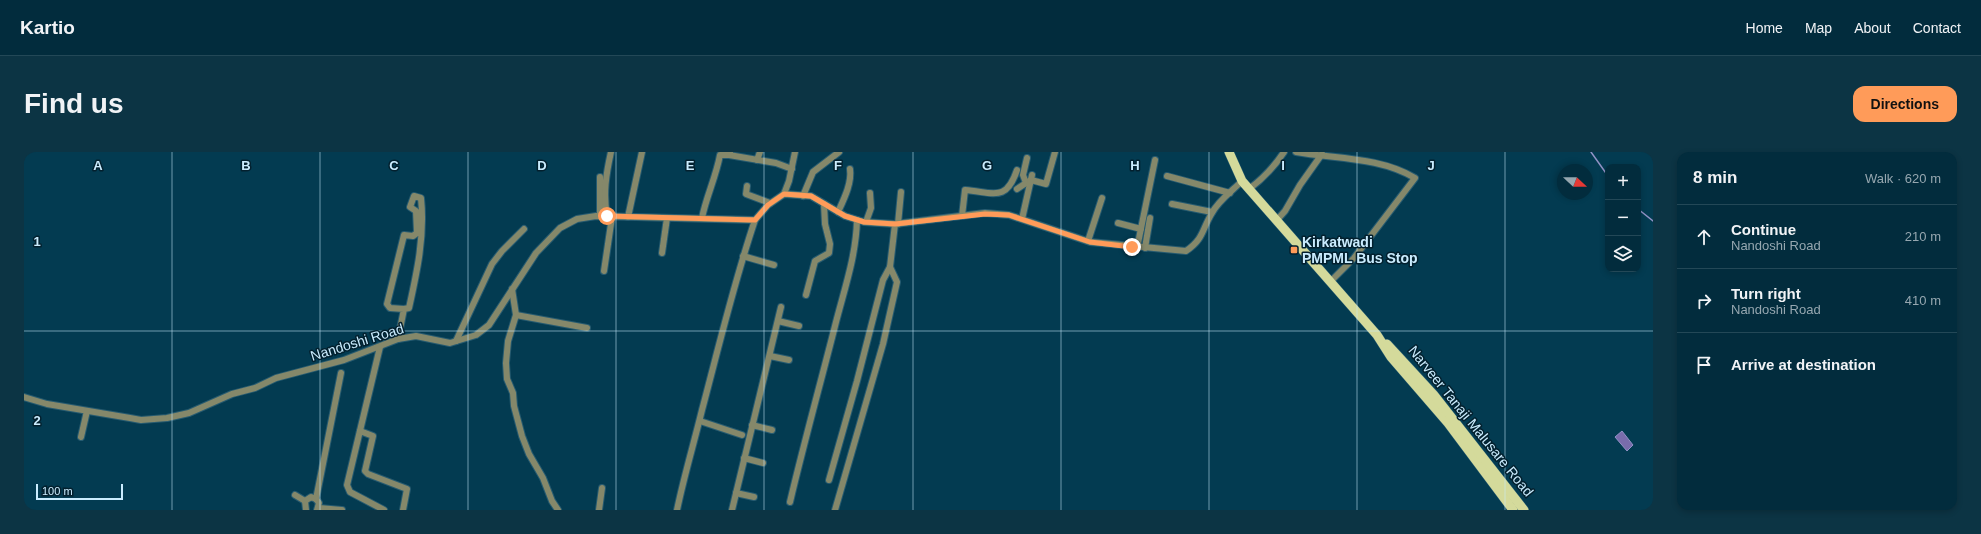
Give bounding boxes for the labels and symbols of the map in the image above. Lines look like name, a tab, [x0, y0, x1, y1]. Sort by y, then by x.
text: A	[93, 158, 103, 173]
text: B	[241, 158, 251, 173]
text: C	[389, 158, 399, 173]
text: D	[537, 158, 547, 173]
text: E	[686, 158, 695, 173]
text: F	[834, 158, 842, 173]
text: G	[982, 158, 992, 173]
text: H	[1130, 158, 1140, 173]
text: I	[1281, 158, 1285, 173]
text: J	[1427, 158, 1435, 173]
north arrow	[1557, 164, 1593, 200]
route start	[598, 207, 616, 225]
text: 1	[33, 234, 41, 249]
place label: Kirkatwadi PMPML Bus Stop	[1302, 234, 1418, 266]
route end	[1123, 238, 1141, 256]
marker: Kirkatwadi PMPML Bus Stop	[1289, 245, 1299, 255]
street label: Nandoshi Road	[309, 320, 405, 364]
street label: Narveer Tanaji Malusare Road	[1405, 343, 1537, 499]
text: 2	[33, 413, 41, 428]
scale bar	[36, 482, 123, 501]

